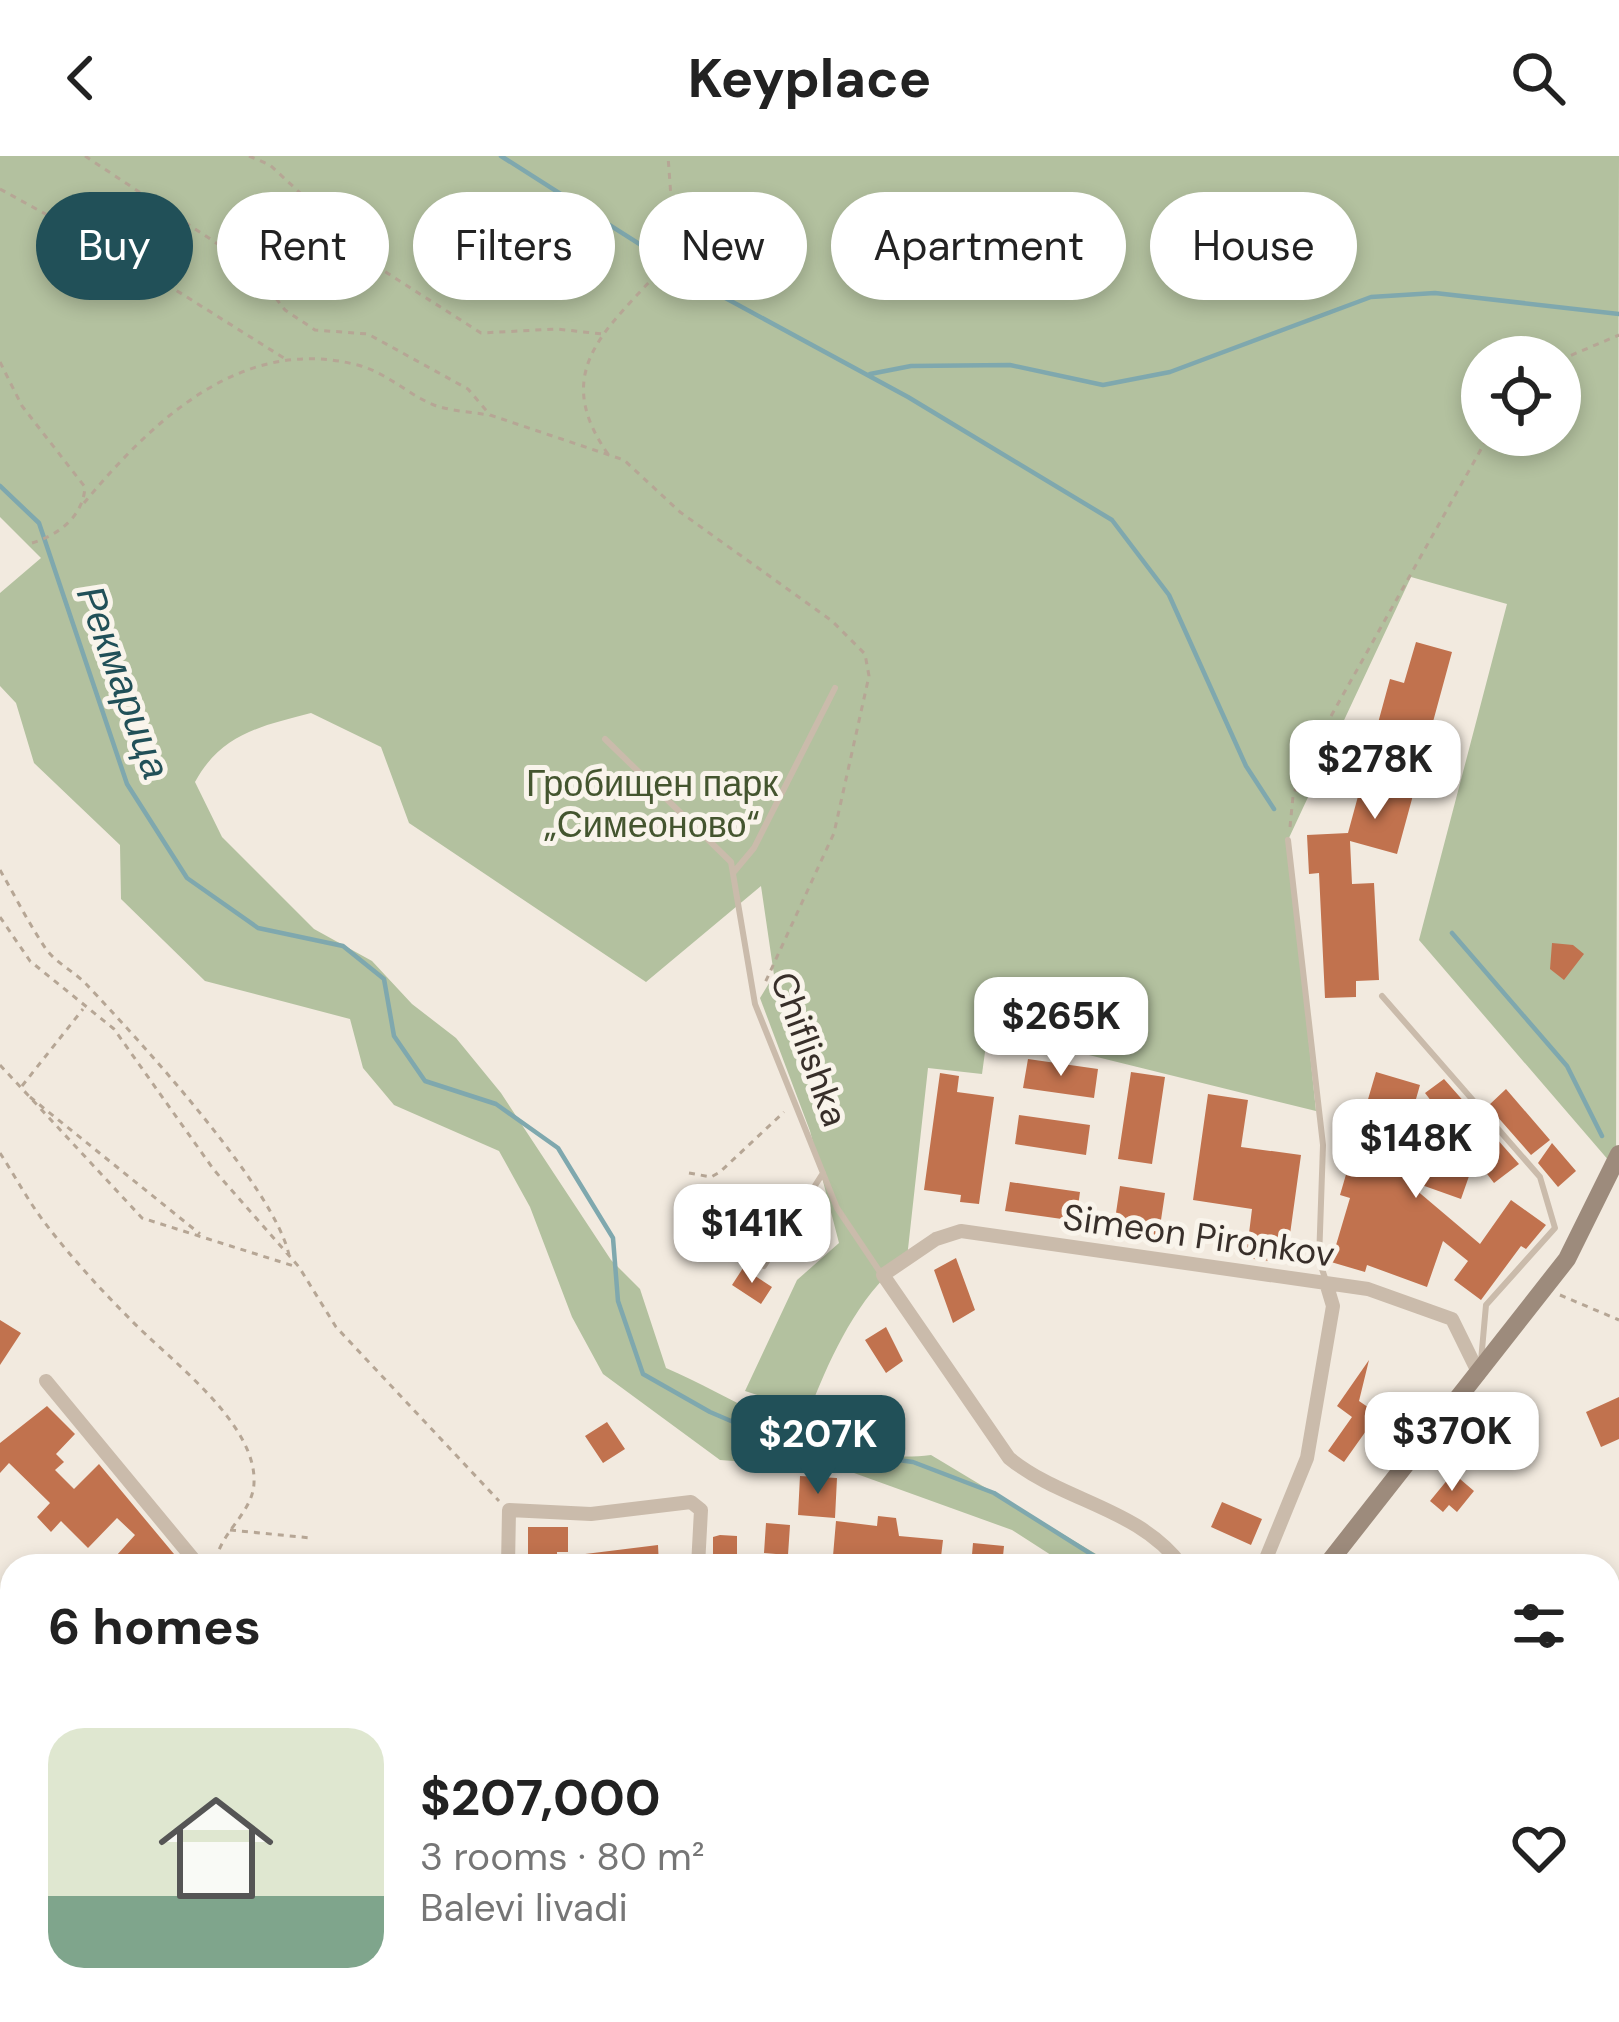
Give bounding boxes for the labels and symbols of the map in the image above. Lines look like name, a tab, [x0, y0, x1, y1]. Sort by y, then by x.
water label: Рекмарица	[65, 579, 182, 786]
pin: $278K	[1291, 720, 1459, 822]
park label: Гробищен парк „Симеоново“	[526, 760, 778, 848]
street label: Chiflishka	[760, 966, 859, 1133]
pin: $265K	[977, 977, 1145, 1079]
pin: $148K	[1332, 1099, 1500, 1201]
pin: $141K	[668, 1184, 836, 1286]
street label: Simeon Pironkov	[1060, 1193, 1338, 1278]
pin: $370K	[1368, 1392, 1536, 1494]
pin: $207K	[734, 1395, 902, 1497]

